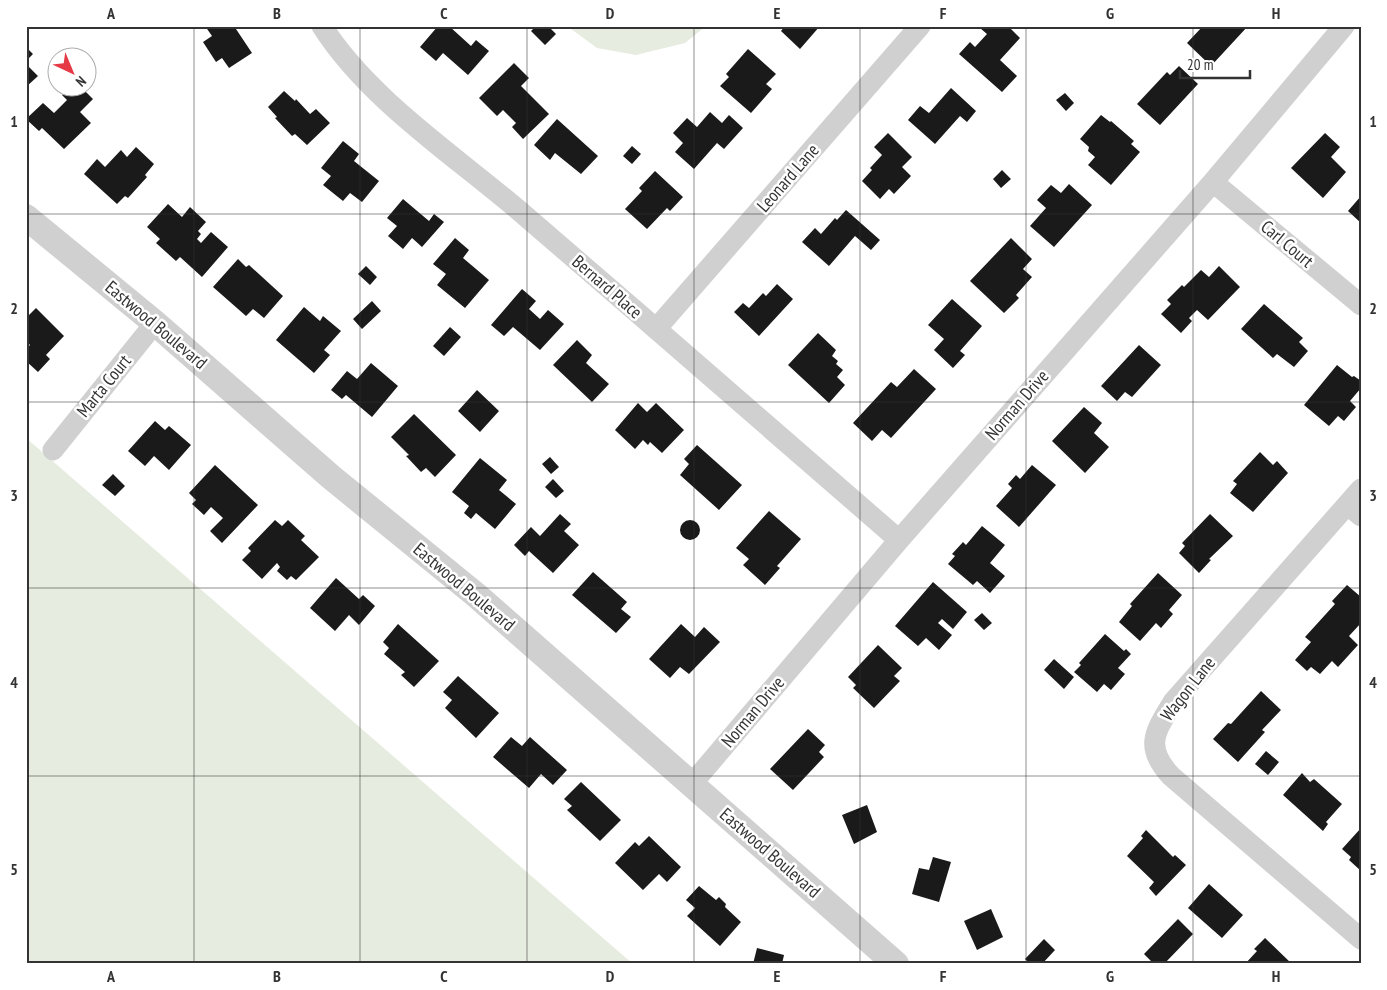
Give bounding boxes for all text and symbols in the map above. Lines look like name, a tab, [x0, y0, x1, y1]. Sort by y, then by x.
text: A	[106, 3, 116, 23]
text: B	[273, 3, 281, 23]
text: C	[440, 3, 448, 23]
text: D	[606, 3, 615, 23]
text: E	[774, 3, 781, 23]
text: F	[940, 3, 947, 23]
text: G	[1106, 3, 1114, 23]
text: H	[1272, 3, 1280, 23]
north arrow	[48, 48, 98, 98]
scale bar	[1180, 48, 1250, 80]
text: 20 m	[1187, 55, 1213, 74]
text: N	[72, 72, 90, 90]
text: 1	[10, 111, 18, 131]
text: 1	[1369, 111, 1377, 131]
street label: Leonard Lane	[752, 139, 824, 217]
street label: Carl Court	[1256, 215, 1318, 272]
street label: Bernard Place	[568, 250, 647, 323]
street label: Eastwood Boulevard	[101, 275, 212, 374]
text: 2	[10, 298, 18, 318]
text: 2	[1369, 298, 1377, 318]
street label: Marta Court	[72, 350, 136, 422]
street label: Norman Drive	[980, 365, 1053, 445]
text: 3	[10, 485, 18, 505]
text: 3	[1369, 485, 1377, 505]
street label: Eastwood Boulevard	[409, 537, 520, 636]
street label: Wagon Lane	[1155, 652, 1220, 726]
street label: Norman Drive	[716, 671, 789, 752]
text: 4	[10, 672, 18, 692]
text: 4	[1369, 672, 1377, 692]
street label: Eastwood Boulevard	[715, 803, 825, 903]
text: 5	[10, 859, 18, 879]
text: 5	[1369, 859, 1377, 879]
text: A	[106, 966, 116, 986]
text: B	[273, 966, 281, 986]
text: C	[440, 966, 448, 986]
text: D	[606, 966, 615, 986]
text: E	[774, 966, 781, 986]
text: F	[940, 966, 947, 986]
text: G	[1106, 966, 1114, 986]
text: H	[1272, 966, 1280, 986]

